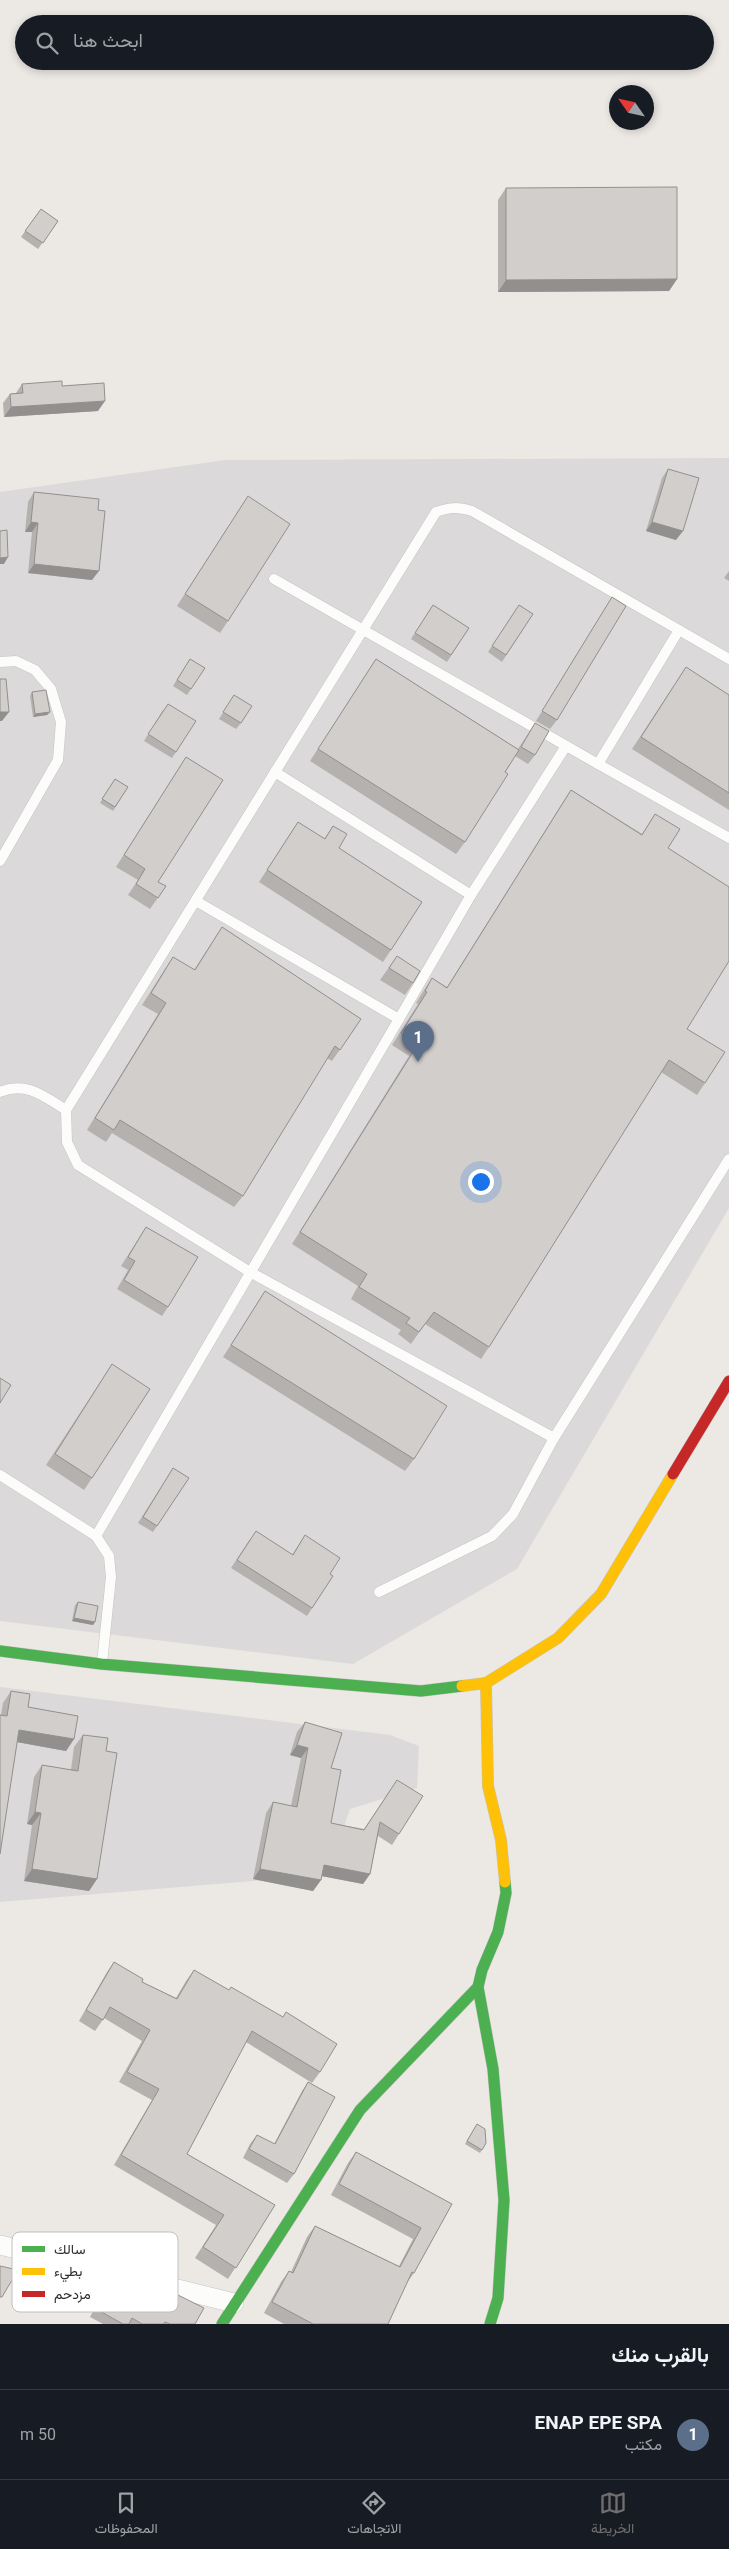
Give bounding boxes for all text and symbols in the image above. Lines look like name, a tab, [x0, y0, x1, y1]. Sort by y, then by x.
search box	[15, 15, 714, 70]
icon: search	[33, 29, 61, 57]
text: ابحث هنا	[73, 29, 143, 52]
north arrow	[609, 85, 654, 130]
pin: 1	[402, 1021, 434, 1062]
your location	[468, 1169, 494, 1195]
legend	[12, 2232, 178, 2312]
text: سالك	[54, 2241, 85, 2257]
text: بطيء	[54, 2263, 82, 2283]
text: مزدحم	[54, 2286, 91, 2303]
text: بالقرب منك	[612, 2343, 709, 2367]
text: ENAP EPE SPA	[534, 2411, 662, 2434]
text: 50 m	[20, 2425, 56, 2444]
text: 1	[688, 2425, 698, 2444]
text: مكتب	[625, 2435, 662, 2454]
tab: المحفوظات	[95, 2489, 158, 2541]
tab: الاتجاهات	[347, 2489, 402, 2541]
tab: الخريطة	[591, 2489, 634, 2541]

